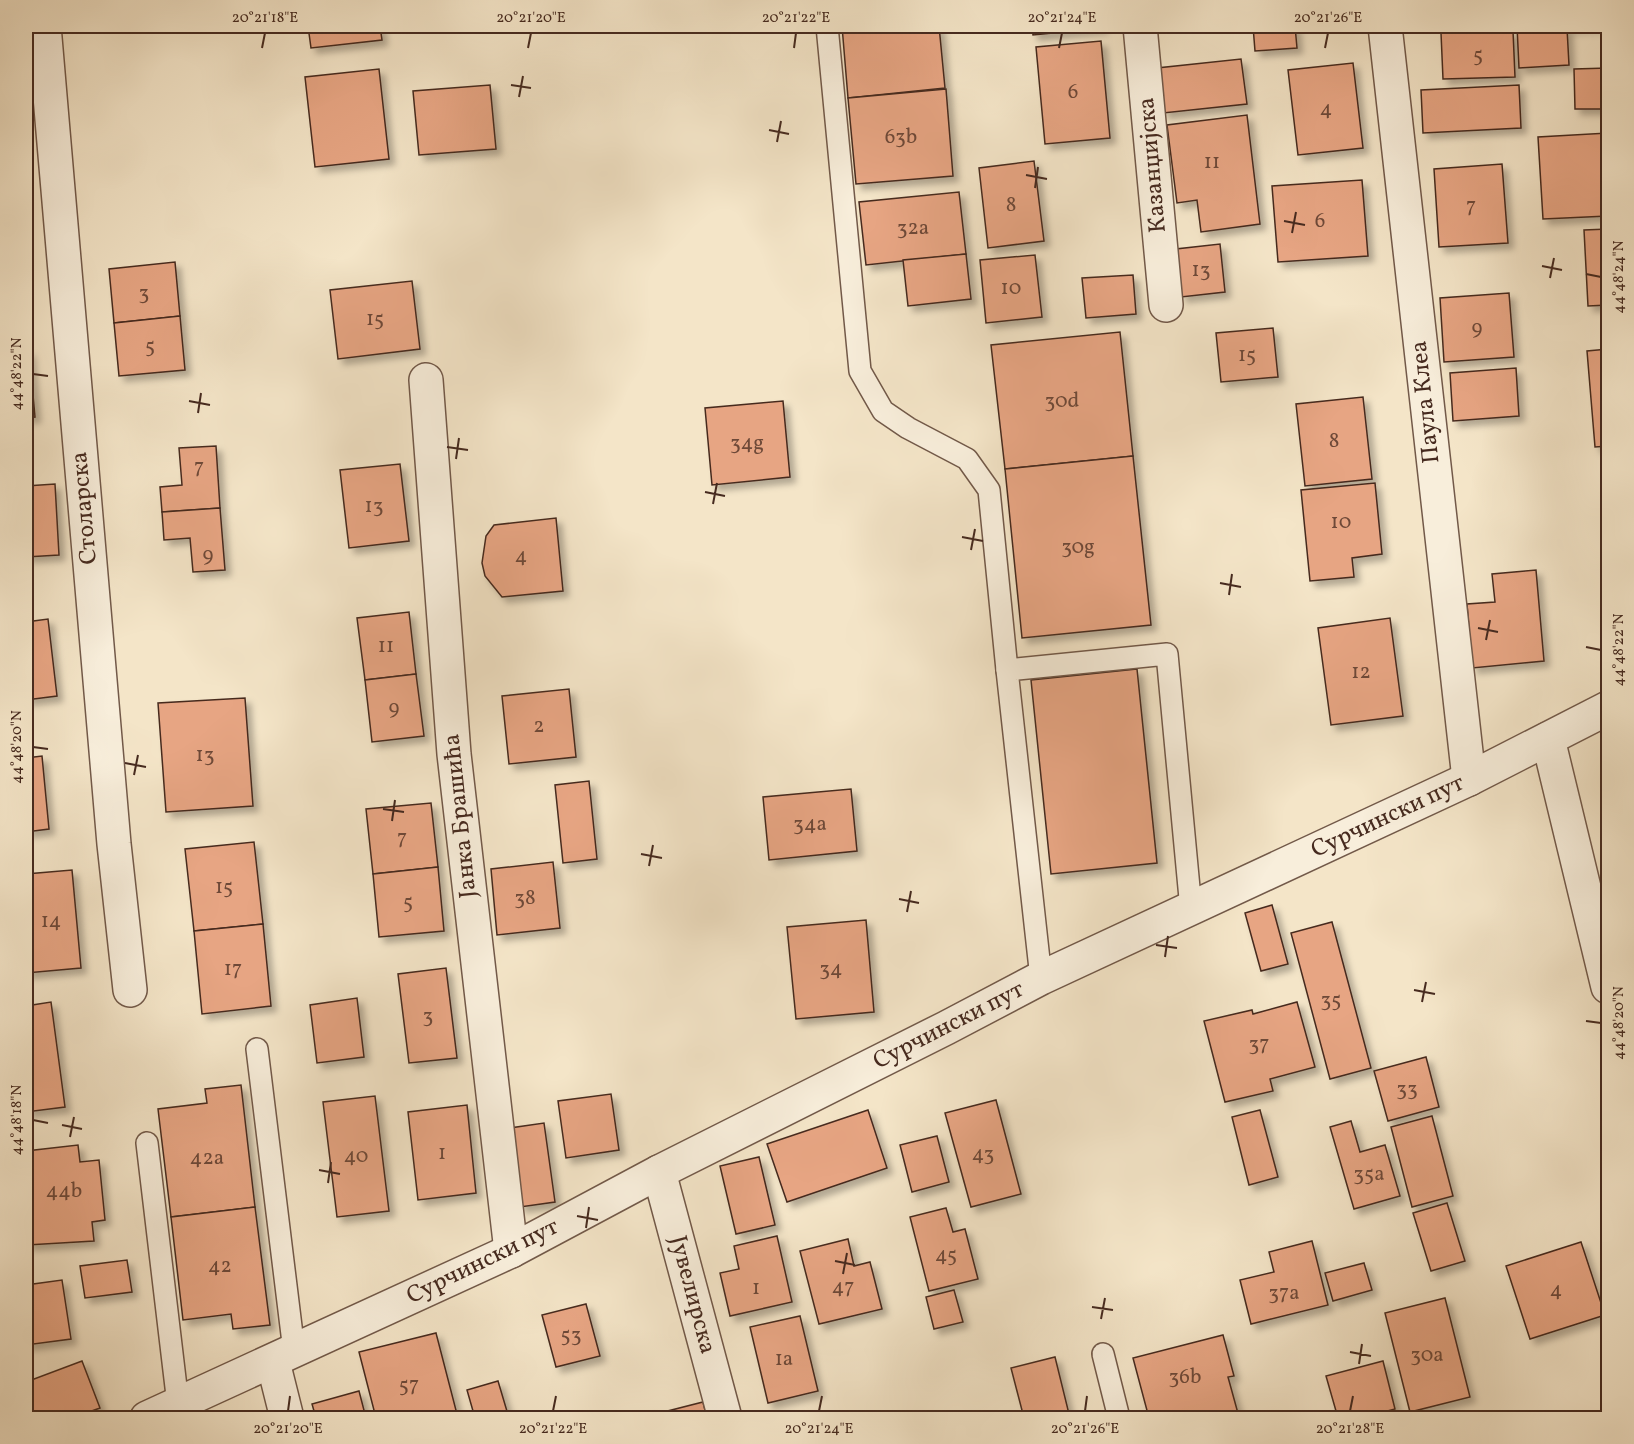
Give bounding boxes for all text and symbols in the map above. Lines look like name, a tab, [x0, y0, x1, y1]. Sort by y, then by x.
text: 20°21'18"E	[232, 8, 298, 29]
text: 20°21'20"E	[496, 8, 566, 29]
text: 20°21'22"E	[762, 8, 830, 29]
text: 20°21'24"E	[1027, 8, 1097, 29]
text: 20°21'26"E	[1294, 8, 1362, 29]
house number: 5	[1473, 41, 1483, 70]
house number: 6	[1068, 78, 1078, 107]
house number: 4	[1320, 95, 1332, 124]
street label: Казанџијска	[1130, 96, 1176, 234]
house number: 63b	[885, 123, 917, 152]
house number: 11	[1204, 148, 1220, 177]
house number: 8	[1006, 191, 1016, 220]
house number: 7	[1466, 192, 1476, 221]
house number: 6	[1315, 207, 1325, 236]
house number: 32a	[897, 214, 929, 243]
text: 44°48'24"N	[1609, 240, 1630, 314]
house number: 13	[1192, 256, 1210, 285]
house number: 10	[1001, 274, 1021, 303]
house number: 3	[139, 279, 149, 308]
house number: 15	[366, 305, 384, 334]
house number: 9	[1472, 314, 1483, 343]
house number: 5	[145, 332, 155, 361]
text: 44°48'22"N	[7, 337, 28, 411]
street label: Паула Клеа	[1403, 339, 1449, 465]
house number: 15	[1238, 341, 1256, 370]
house number: 30d	[1045, 387, 1079, 416]
house number: 8	[1329, 427, 1339, 456]
house number: 34g	[730, 429, 764, 458]
street label: Столарска	[63, 450, 107, 566]
house number: 7	[194, 453, 204, 482]
house number: 13	[365, 492, 383, 521]
house number: 10	[1331, 508, 1351, 537]
house number: 30g	[1061, 533, 1095, 562]
house number: 9	[203, 541, 214, 570]
house number: 4	[515, 542, 527, 571]
text: 44°48'22"N	[1609, 613, 1630, 687]
house number: 11	[378, 632, 394, 661]
house number: 12	[1351, 658, 1371, 687]
house number: 9	[389, 694, 400, 723]
text: 44°48'20"N	[7, 710, 28, 784]
house number: 2	[533, 712, 545, 741]
street label: Јанка Брашића	[435, 732, 487, 900]
house number: 13	[196, 741, 214, 770]
street label: Сурчински пут	[1306, 767, 1470, 867]
house number: 34a	[793, 810, 827, 839]
house number: 7	[397, 824, 407, 853]
house number: 15	[215, 873, 233, 902]
house number: 38	[514, 884, 536, 913]
house number: 5	[403, 888, 413, 917]
house number: 14	[41, 907, 61, 936]
house number: 17	[224, 955, 242, 984]
house number: 34	[819, 955, 843, 984]
street label: Сурчински пут	[868, 973, 1030, 1079]
house number: 35	[1321, 986, 1341, 1015]
text: 44°48'20"N	[1609, 986, 1630, 1060]
house number: 3	[423, 1002, 433, 1031]
house number: 37	[1249, 1030, 1269, 1059]
house number: 33	[1396, 1075, 1418, 1104]
text: 44°48'18"N	[7, 1085, 28, 1155]
house number: 1	[438, 1139, 446, 1168]
house number: 43	[972, 1140, 994, 1169]
house number: 40	[344, 1142, 368, 1171]
house number: 42a	[190, 1144, 224, 1173]
house number: 35a	[1353, 1160, 1385, 1189]
house number: 44b	[46, 1177, 82, 1206]
street label: Сурчински пут	[401, 1210, 565, 1314]
street label: Јувелирска	[660, 1232, 724, 1358]
house number: 45	[935, 1241, 957, 1270]
house number: 42	[208, 1252, 232, 1281]
house number: 47	[832, 1273, 854, 1302]
house number: 1	[752, 1274, 760, 1303]
house number: 4	[1550, 1276, 1562, 1305]
house number: 37a	[1268, 1279, 1300, 1308]
house number: 53	[561, 1321, 581, 1350]
house number: 30a	[1410, 1341, 1444, 1370]
house number: 1a	[775, 1345, 793, 1374]
house number: 36b	[1169, 1363, 1201, 1392]
house number: 57	[399, 1371, 419, 1400]
text: 20°21'20"E	[253, 1419, 323, 1440]
text: 20°21'22"E	[519, 1419, 587, 1440]
text: 20°21'24"E	[784, 1419, 854, 1440]
text: 20°21'26"E	[1051, 1419, 1119, 1440]
text: 20°21'28"E	[1316, 1419, 1384, 1440]

